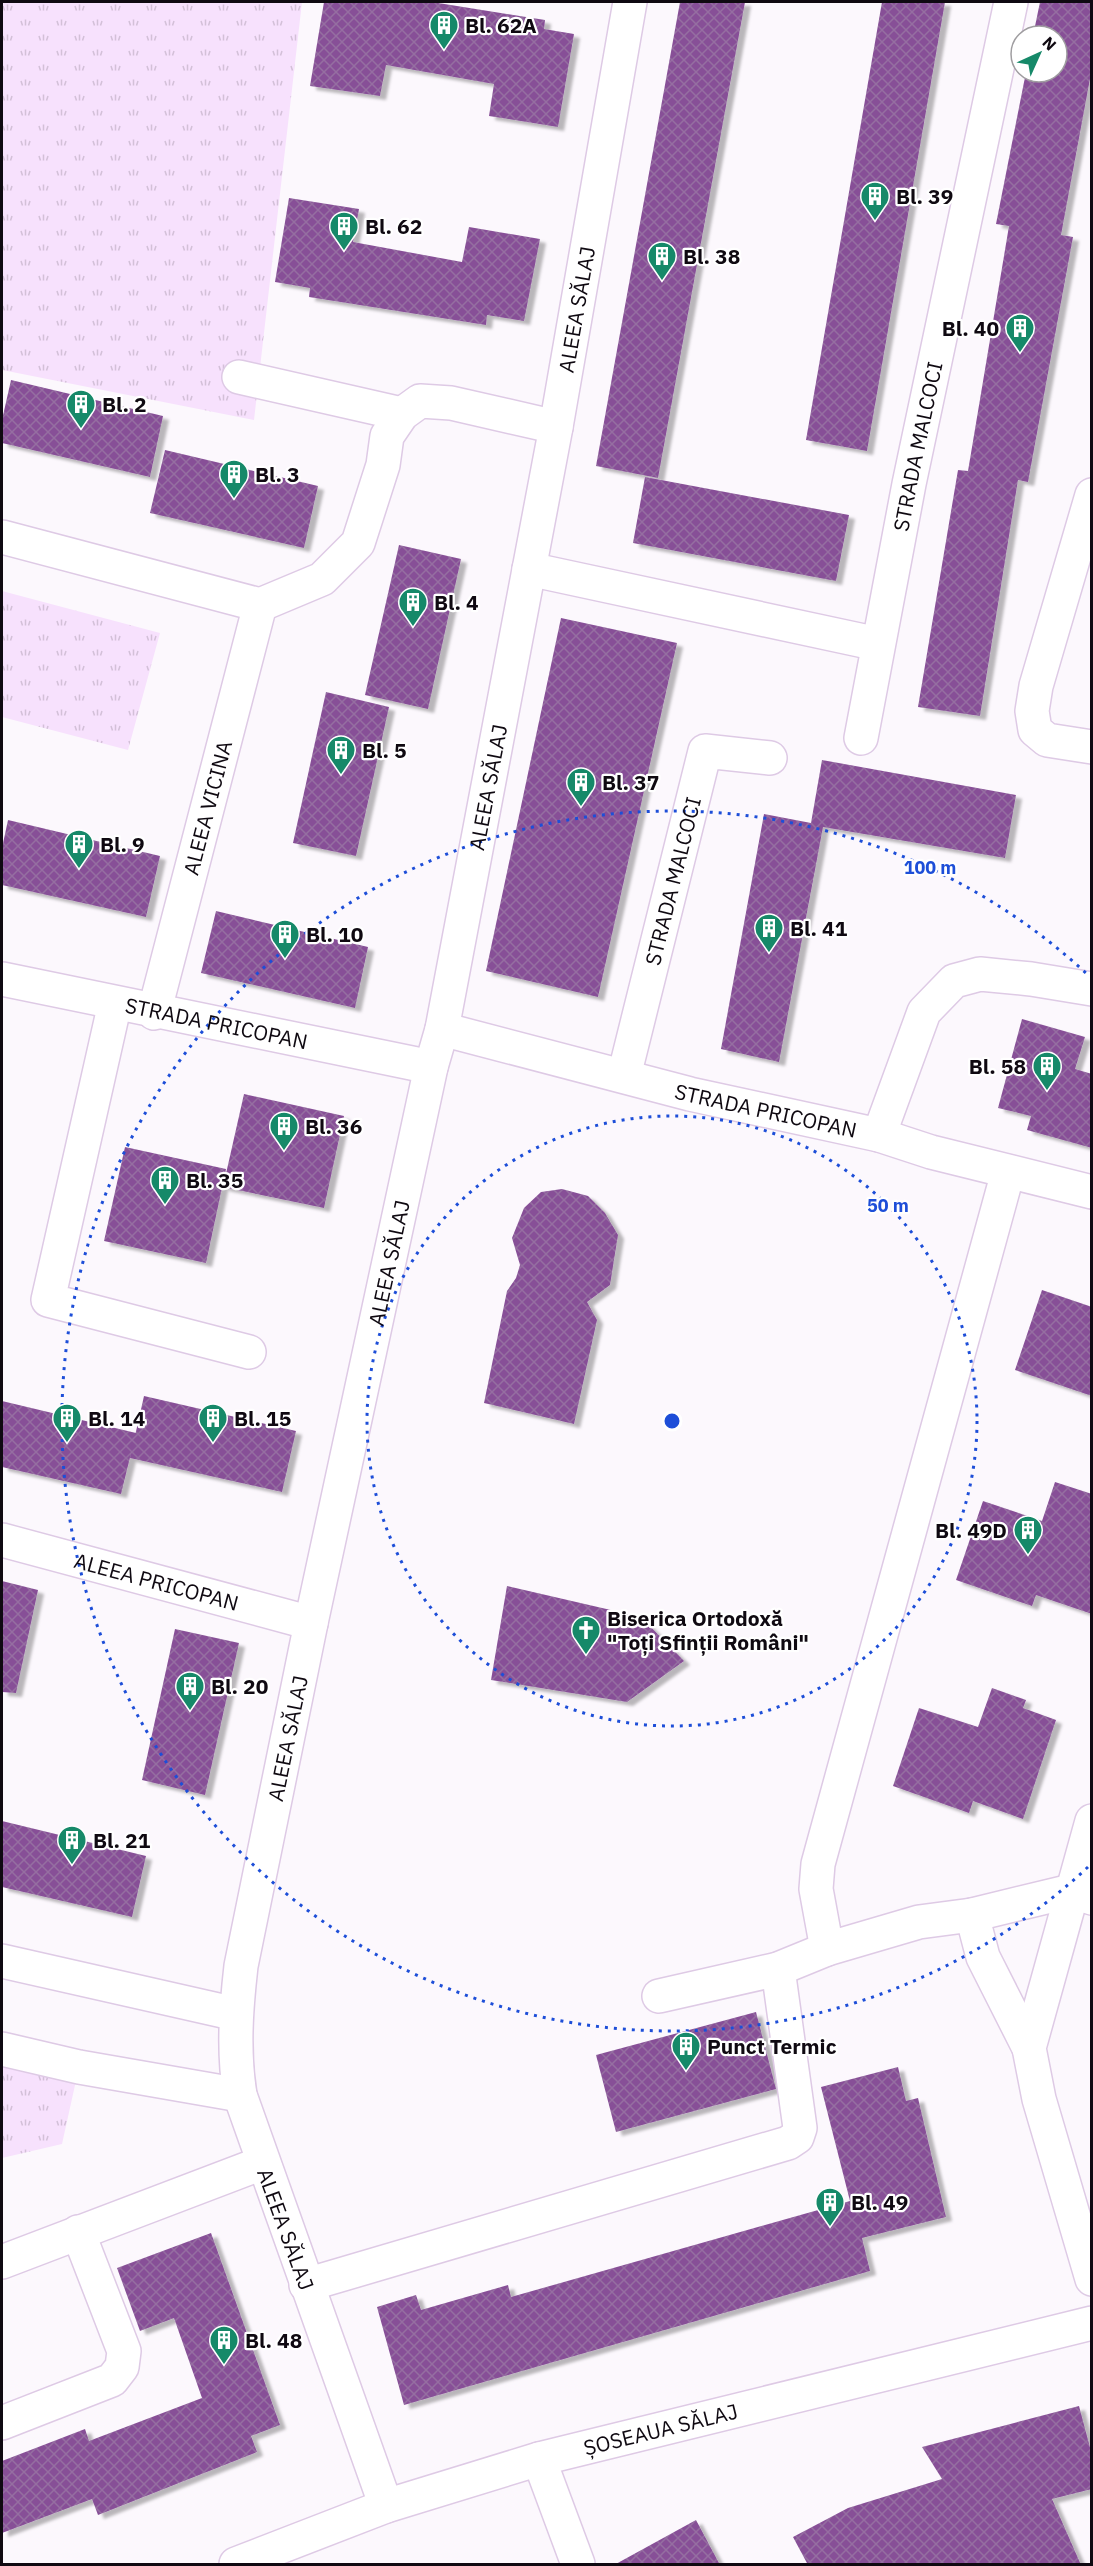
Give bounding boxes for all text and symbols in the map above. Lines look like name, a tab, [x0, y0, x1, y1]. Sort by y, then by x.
building icon: Bl. 62A	[428, 9, 460, 51]
place label: Bl. 62A	[465, 11, 537, 39]
north arrow	[1009, 24, 1069, 84]
text: N	[1038, 32, 1061, 55]
building icon: Bl. 39	[859, 180, 891, 222]
place label: Bl. 39	[896, 182, 953, 210]
building icon: Bl. 62	[328, 210, 360, 252]
place label: Bl. 62	[365, 212, 422, 240]
building icon: Bl. 38	[646, 240, 678, 282]
place label: Bl. 38	[683, 242, 740, 270]
street label: ALEEA SĂLAJ	[552, 244, 601, 375]
building icon: Bl. 40	[1004, 312, 1036, 354]
place label: Bl. 40	[942, 314, 999, 342]
street label: STRADA MALCOCI	[886, 359, 949, 534]
building icon: Bl. 2	[65, 388, 97, 430]
place label: Bl. 2	[102, 390, 147, 418]
building icon: Bl. 3	[218, 458, 250, 500]
place label: Bl. 3	[255, 460, 300, 488]
building icon: Bl. 4	[397, 586, 429, 628]
place label: Bl. 4	[434, 588, 479, 616]
street label: ALEEA SĂLAJ	[462, 722, 513, 853]
building icon: Bl. 5	[325, 734, 357, 776]
place label: Bl. 5	[362, 736, 407, 764]
street label: ALEEA VICINA	[176, 738, 238, 878]
building icon: Bl. 37	[565, 766, 597, 808]
place label: Bl. 37	[602, 768, 659, 796]
street label: STRADA MALCOCI	[638, 794, 707, 968]
building icon: Bl. 9	[63, 828, 95, 870]
place label: Bl. 9	[100, 830, 145, 858]
text: 100 m	[904, 856, 956, 879]
building icon: Bl. 41	[753, 912, 785, 954]
place label: Bl. 41	[790, 914, 848, 942]
building icon: Bl. 10	[269, 918, 301, 960]
place label: Bl. 10	[306, 920, 363, 948]
street label: STRADA PRICOPAN	[123, 991, 310, 1055]
building icon: Bl. 58	[1031, 1050, 1063, 1092]
place label: Bl. 58	[969, 1052, 1026, 1080]
street label: STRADA PRICOPAN	[672, 1077, 859, 1144]
building icon: Bl. 36	[268, 1110, 300, 1152]
place label: Bl. 36	[305, 1112, 362, 1140]
building icon: Bl. 35	[149, 1164, 181, 1206]
place label: Bl. 35	[186, 1166, 243, 1194]
text: 50 m	[867, 1194, 909, 1217]
street label: ALEEA SĂLAJ	[362, 1198, 416, 1328]
building icon: Bl. 14	[51, 1402, 83, 1444]
building icon: Bl. 15	[197, 1402, 229, 1444]
place label: Bl. 14	[88, 1404, 145, 1432]
place label: Bl. 15	[234, 1404, 291, 1432]
centre of rings	[662, 1411, 682, 1431]
building icon: Bl. 49D	[1012, 1514, 1044, 1556]
place label: Bl. 49D	[935, 1516, 1007, 1544]
street label: ALEEA PRICOPAN	[71, 1546, 242, 1617]
place label: Biserica Ortodoxă "Toți Sfinții Români"	[607, 1604, 809, 1656]
church icon: Biserica Ortodoxă "Toți Sfinții Români"	[570, 1614, 602, 1656]
building icon: Bl. 20	[174, 1670, 206, 1712]
place label: Bl. 20	[211, 1672, 268, 1700]
street label: ALEEA SĂLAJ	[261, 1673, 314, 1804]
building icon: Bl. 21	[56, 1824, 88, 1866]
place label: Bl. 21	[93, 1826, 151, 1854]
building icon: Punct Termic	[670, 2030, 702, 2072]
place label: Punct Termic	[707, 2032, 837, 2060]
street label: ALEEA SĂLAJ	[251, 2164, 321, 2294]
building icon: Bl. 49	[814, 2186, 846, 2228]
place label: Bl. 49	[851, 2188, 908, 2216]
building icon: Bl. 48	[208, 2324, 240, 2366]
place label: Bl. 48	[245, 2326, 302, 2354]
street label: ȘOSEAUA SĂLAJ	[580, 2397, 741, 2462]

